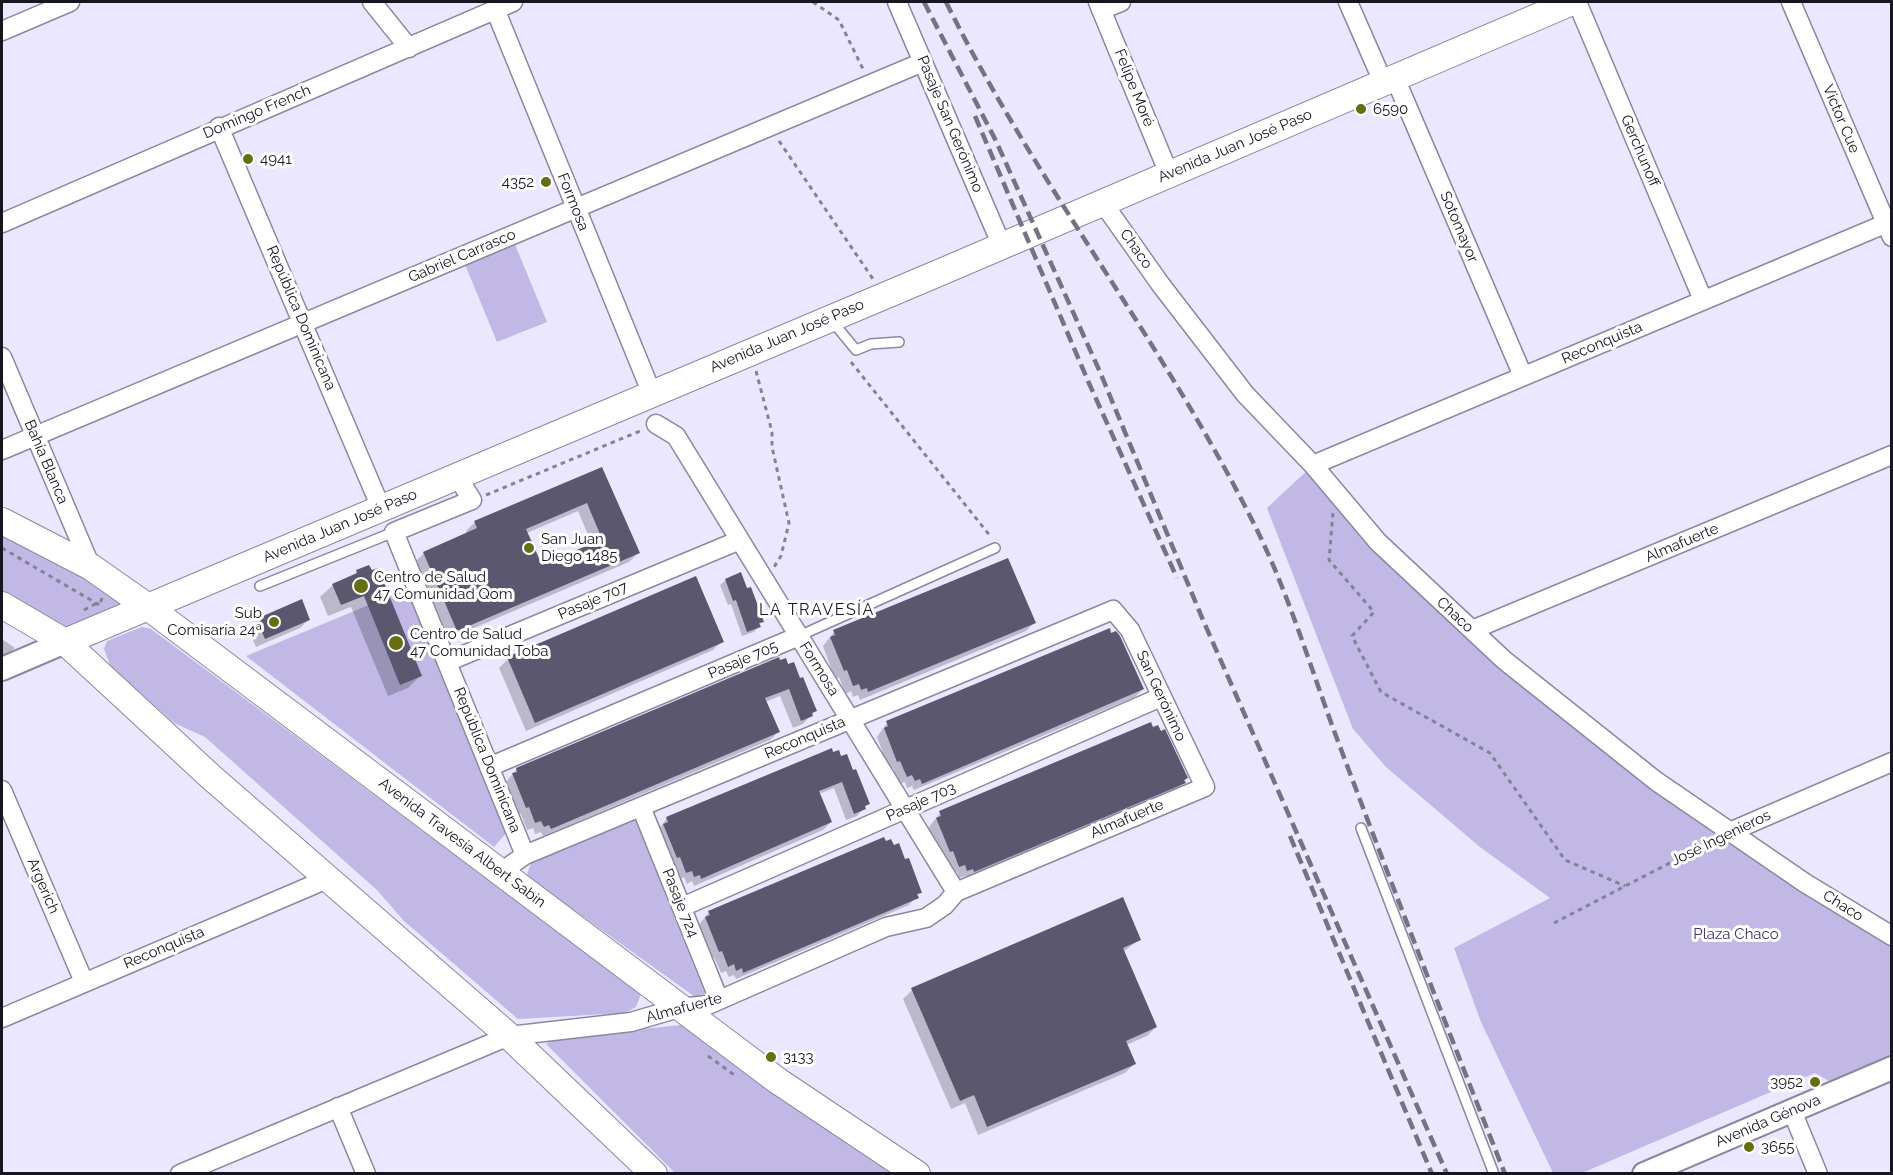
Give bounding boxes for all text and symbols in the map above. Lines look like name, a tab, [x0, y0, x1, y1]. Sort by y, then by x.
street label: Felipe Moré	[1110, 47, 1158, 129]
street label: Pasaje San Gerónimo	[913, 53, 987, 195]
street label: Domingo French	[200, 81, 314, 143]
street label: Victor Cue	[1819, 82, 1863, 156]
place label: 6590	[1373, 100, 1408, 118]
marker: 6590	[1354, 102, 1368, 116]
street label: Avenida Juan José Paso	[1155, 105, 1315, 187]
street label: Gerchunoff	[1617, 112, 1663, 190]
place label: 4941	[260, 150, 292, 168]
marker: 4941	[241, 152, 255, 166]
street label: Formosa	[553, 171, 593, 233]
place label: 4352	[502, 173, 534, 191]
marker: 4352	[539, 175, 553, 189]
street label: Sotomayor	[1436, 189, 1482, 265]
street label: Gabriel Carrasco	[406, 225, 518, 287]
street label: Chaco	[1116, 226, 1156, 272]
street label: República Dominicana	[262, 243, 340, 393]
street label: Avenida Juan José Paso	[707, 295, 867, 377]
street label: Reconquista	[1559, 318, 1645, 368]
street label: Bahía Blanca	[20, 417, 72, 507]
street label: Avenida Juan José Paso	[260, 485, 420, 567]
street label: Almafuerte	[1643, 520, 1721, 566]
place label: San Juan Diego 1485	[541, 530, 617, 565]
marker: San Juan Diego 1485	[522, 541, 536, 555]
place label: Centro de Salud 47 Comunidad Qom	[374, 568, 512, 603]
marker: Centro de Salud 47 Comunidad Qom	[352, 577, 370, 595]
street label: Pasaje 707	[555, 578, 631, 624]
street label: Chaco	[1433, 593, 1477, 637]
district label: LA TRAVESÍA	[759, 600, 875, 620]
place label: Sub Comisaría 24ª	[167, 604, 262, 639]
marker: Sub Comisaría 24ª	[267, 615, 281, 629]
place label: Centro de Salud 47 Comunidad Toba	[410, 625, 548, 660]
marker: Centro de Salud 47 Comunidad Toba	[387, 634, 405, 652]
street label: Pasaje 705	[705, 637, 781, 683]
street label: Formosa	[795, 639, 843, 699]
street label: San Gerónimo	[1132, 648, 1190, 744]
street label: República Dominicana	[450, 685, 524, 835]
street label: Reconquista	[762, 713, 848, 763]
street label: Avenida Travesía Albert Sabin	[375, 774, 549, 912]
street label: Pasaje 703	[884, 779, 958, 825]
street label: Almafuerte	[1088, 796, 1166, 842]
street label: José Ingenieros	[1668, 806, 1774, 870]
street label: Argerich	[23, 855, 63, 917]
street label: Pasaje 724	[658, 866, 702, 940]
street label: Chaco	[1819, 887, 1867, 925]
street label: Reconquista	[121, 923, 207, 973]
park label: Plaza Chaco	[1693, 925, 1779, 943]
street label: Almafuerte	[644, 989, 724, 1027]
place label: 3133	[783, 1048, 813, 1066]
marker: 3133	[764, 1050, 778, 1064]
place label: 3952	[1770, 1073, 1803, 1091]
marker: 3952	[1808, 1075, 1822, 1089]
street label: Avenida Génova	[1713, 1091, 1823, 1151]
place label: 3655	[1761, 1138, 1794, 1156]
marker: 3655	[1742, 1140, 1756, 1154]

